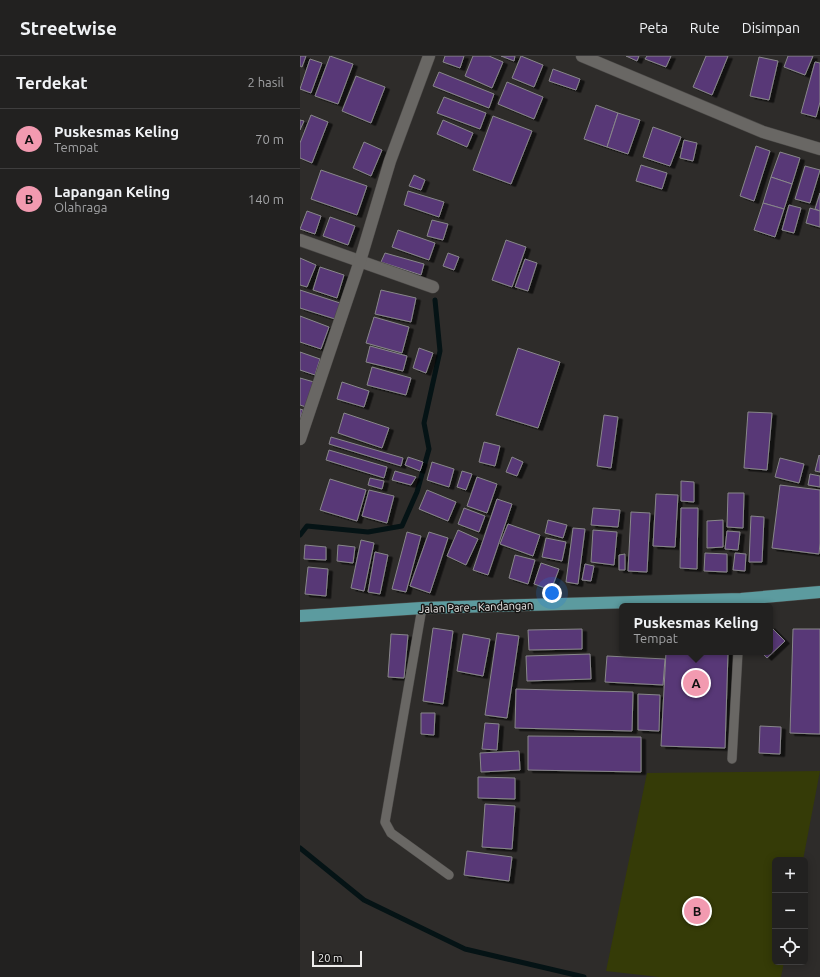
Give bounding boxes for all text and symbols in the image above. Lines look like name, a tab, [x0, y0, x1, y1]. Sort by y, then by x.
text: Streetwise	[20, 17, 117, 39]
text: Peta	[639, 20, 668, 36]
text: Rute	[690, 20, 720, 36]
text: Disimpan	[742, 20, 800, 36]
text: Terdekat	[16, 73, 88, 92]
text: 2 hasil	[247, 75, 284, 89]
text: Puskesmas Keling	[54, 123, 179, 140]
text: A	[24, 132, 34, 146]
text: 70 m	[255, 132, 284, 146]
text: Tempat	[54, 140, 98, 154]
text: Lapangan Keling	[54, 183, 170, 200]
text: B	[25, 192, 33, 206]
text: 140 m	[248, 192, 284, 206]
text: Olahraga	[54, 200, 107, 214]
your location	[542, 583, 562, 603]
street label: Jalan Pare - Kandangan	[419, 599, 533, 615]
popup	[619, 603, 773, 655]
text: Puskesmas Keling	[633, 614, 759, 631]
text: Tempat	[633, 631, 678, 645]
pin: A	[683, 668, 709, 698]
map controls	[772, 857, 808, 965]
button: +	[772, 857, 808, 893]
button: −	[772, 893, 808, 929]
pin: B	[684, 896, 710, 926]
button: locate	[772, 929, 808, 965]
scale bar	[312, 949, 362, 968]
text: 20 m	[318, 952, 342, 964]

